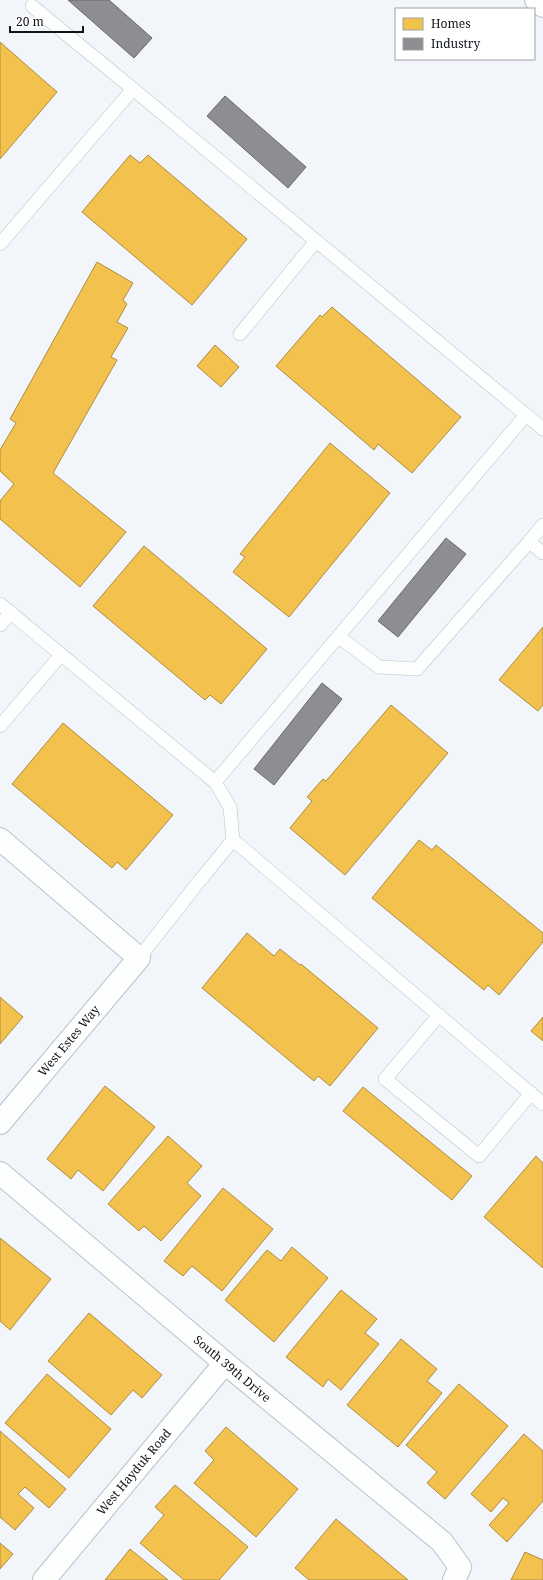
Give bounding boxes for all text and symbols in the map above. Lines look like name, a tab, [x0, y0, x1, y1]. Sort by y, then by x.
scale bar	[10, 8, 83, 34]
legend	[395, 8, 535, 60]
text: 20 m	[16, 13, 44, 30]
text: Homes	[431, 15, 471, 32]
text: Industry	[431, 35, 480, 52]
street label: West Estes Way	[34, 1001, 104, 1080]
street label: South 39th Drive	[190, 1331, 275, 1406]
street label: West Hayduk Road	[92, 1424, 175, 1518]

